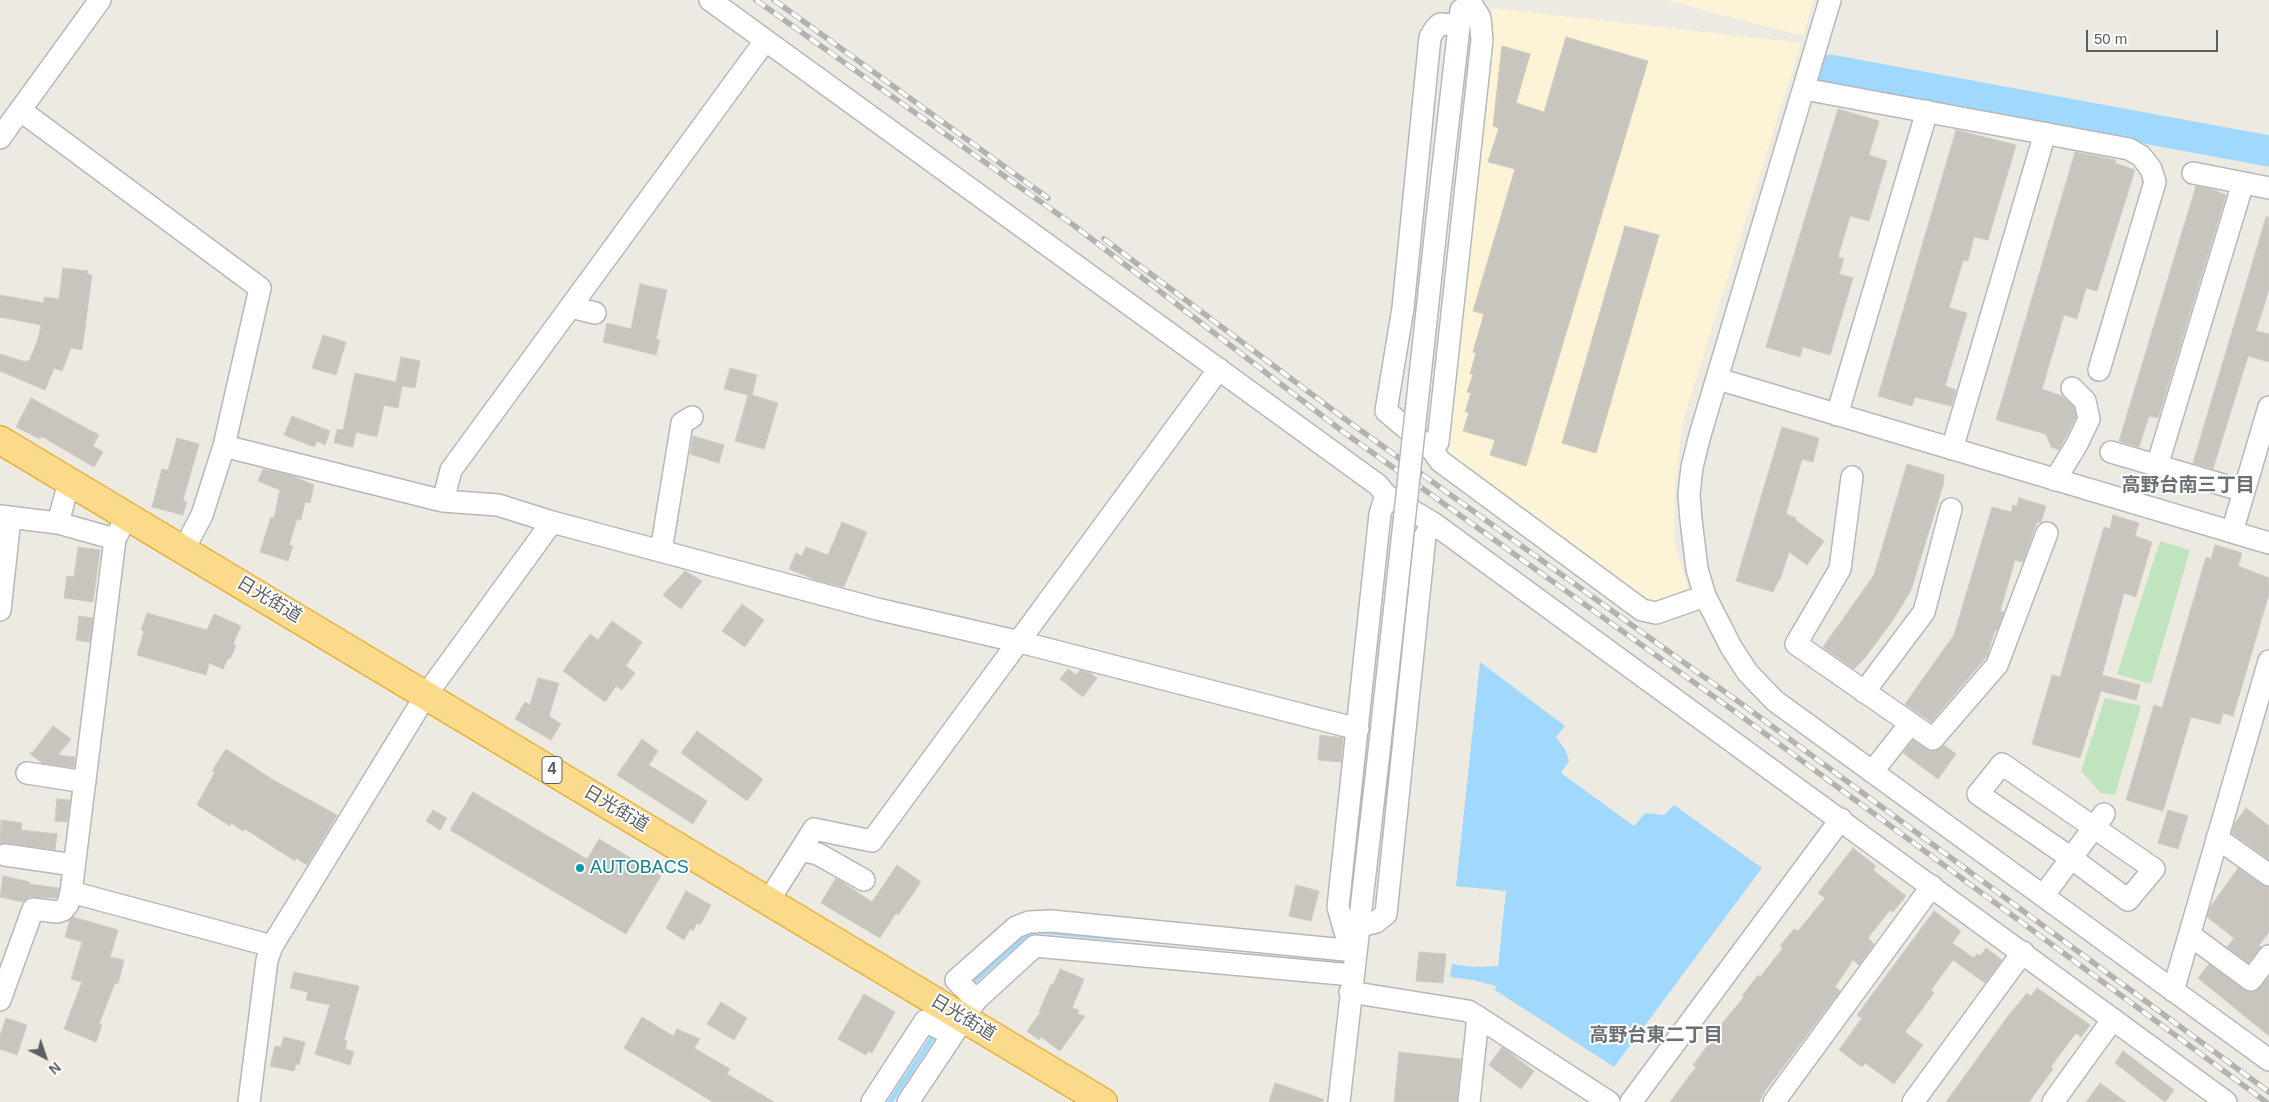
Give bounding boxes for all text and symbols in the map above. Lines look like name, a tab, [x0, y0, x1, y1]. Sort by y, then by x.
scale bar	[2089, 20, 2222, 52]
text: 50 m	[2094, 30, 2127, 47]
district label: 高野台南三丁目	[2122, 475, 2254, 497]
street label: 日光街道	[233, 572, 305, 628]
road number: 4	[542, 756, 562, 784]
street label: 日光街道	[580, 781, 652, 837]
place label: AUTOBACS	[590, 857, 689, 879]
marker: AUTOBACS	[574, 862, 586, 874]
street label: 日光街道	[927, 990, 999, 1046]
district label: 高野台東二丁目	[1590, 1025, 1722, 1047]
north arrow	[20, 1032, 70, 1082]
text: N	[46, 1059, 64, 1078]

